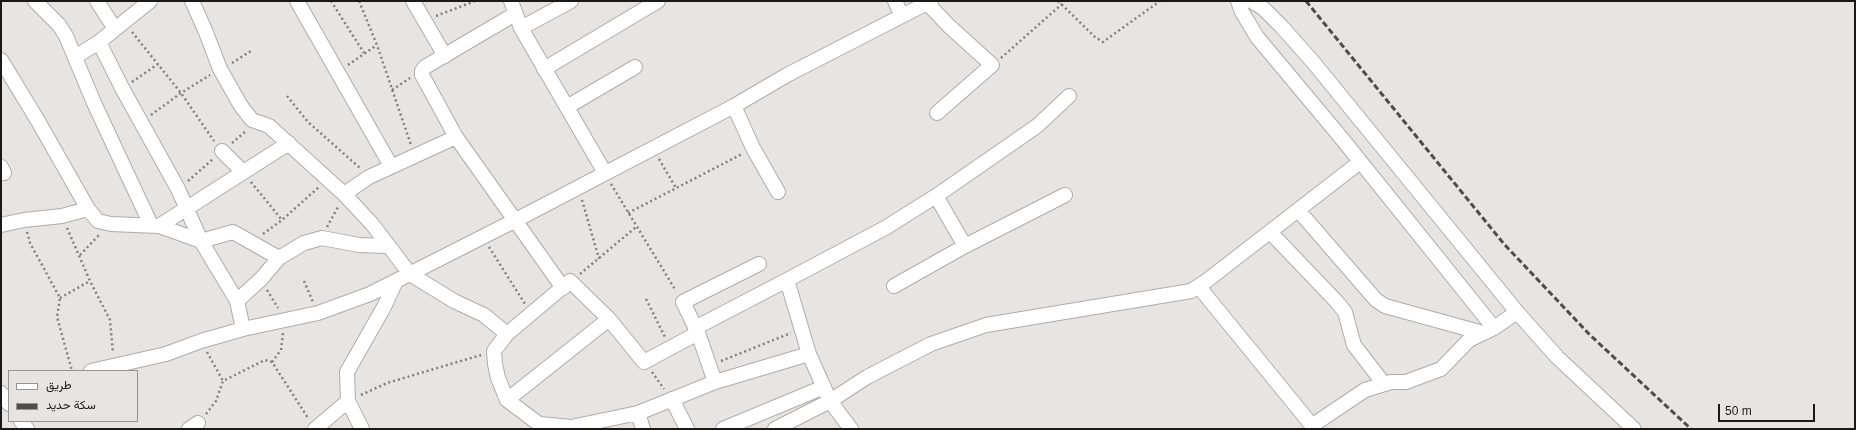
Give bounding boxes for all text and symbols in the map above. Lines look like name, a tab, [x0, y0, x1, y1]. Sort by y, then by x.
legend	[8, 370, 138, 422]
text: طريق	[46, 378, 71, 392]
scale bar	[1720, 396, 1817, 422]
text: سكة حديد	[46, 398, 96, 412]
text: 50 m	[1725, 404, 1752, 418]

